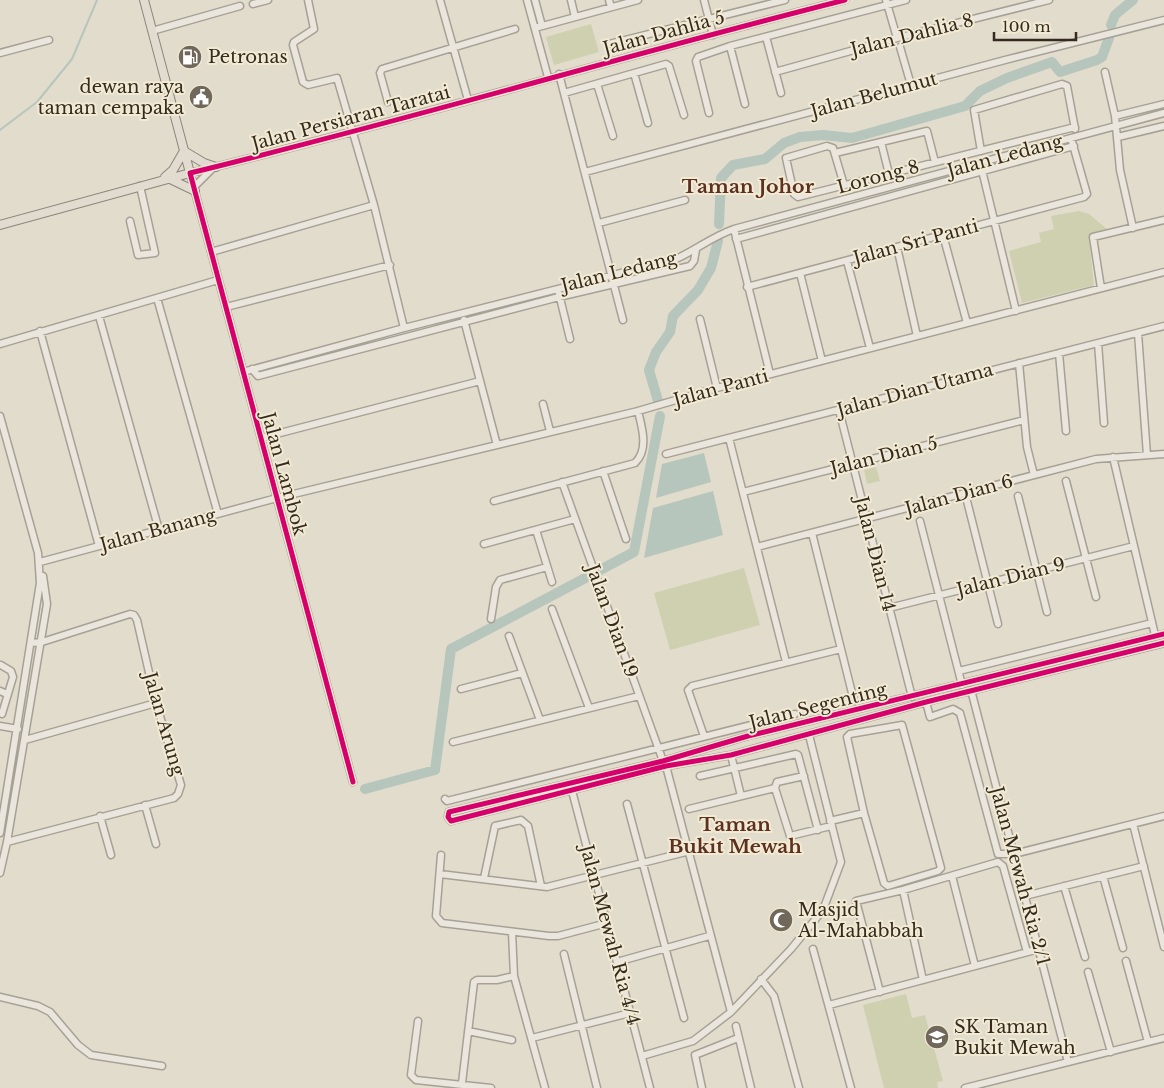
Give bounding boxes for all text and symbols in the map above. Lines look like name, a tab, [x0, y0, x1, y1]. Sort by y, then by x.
street label: Jalan Dahlia 5	[599, 6, 727, 60]
street label: Jalan Dahlia 8	[846, 9, 976, 61]
scale bar	[994, 10, 1076, 42]
text: 100 m	[1002, 17, 1051, 36]
fuel station icon: Petronas	[177, 44, 203, 70]
place label: Petronas	[208, 46, 288, 68]
street label: Jalan Belumut	[806, 67, 940, 123]
place label: dewan raya taman cempaka	[38, 76, 184, 119]
street label: Jalan Persiaran Taratai	[247, 81, 453, 156]
public building icon: dewan raya taman cempaka	[188, 84, 214, 110]
street label: Jalan Ledang	[943, 130, 1065, 182]
street label: Lorong 8	[835, 155, 921, 199]
district label: Taman Johor	[682, 175, 815, 198]
street label: Jalan Sri Panti	[849, 215, 981, 270]
street label: Jalan Ledang	[557, 247, 679, 298]
street label: Jalan Dian Utama	[833, 359, 995, 422]
street label: Jalan Panti	[669, 365, 771, 412]
street label: Jalan Lambok	[256, 408, 311, 538]
street label: Jalan Dian 5	[826, 432, 940, 480]
street label: Jalan Dian 6	[901, 470, 1015, 521]
street label: Jalan Dian 14	[850, 492, 900, 614]
street label: Jalan Banang	[96, 504, 219, 557]
street label: Jalan Dian 9	[953, 553, 1068, 602]
street label: Jalan Dian 19	[581, 559, 643, 681]
street label: Jalan Arung	[138, 668, 189, 779]
street label: Jalan Segenting	[745, 678, 889, 734]
street label: Jalan Mewah Ria 2/1	[985, 782, 1054, 968]
district label: Taman Bukit Mewah	[668, 813, 802, 858]
street label: Jalan Mewah Ria 4/4	[575, 840, 645, 1028]
place label: Masjid Al-Mahabbah	[797, 899, 924, 942]
mosque icon: Masjid Al-Mahabbah	[768, 907, 794, 933]
place label: SK Taman Bukit Mewah	[954, 1016, 1076, 1059]
school or university icon: SK Taman Bukit Mewah	[924, 1024, 950, 1050]

